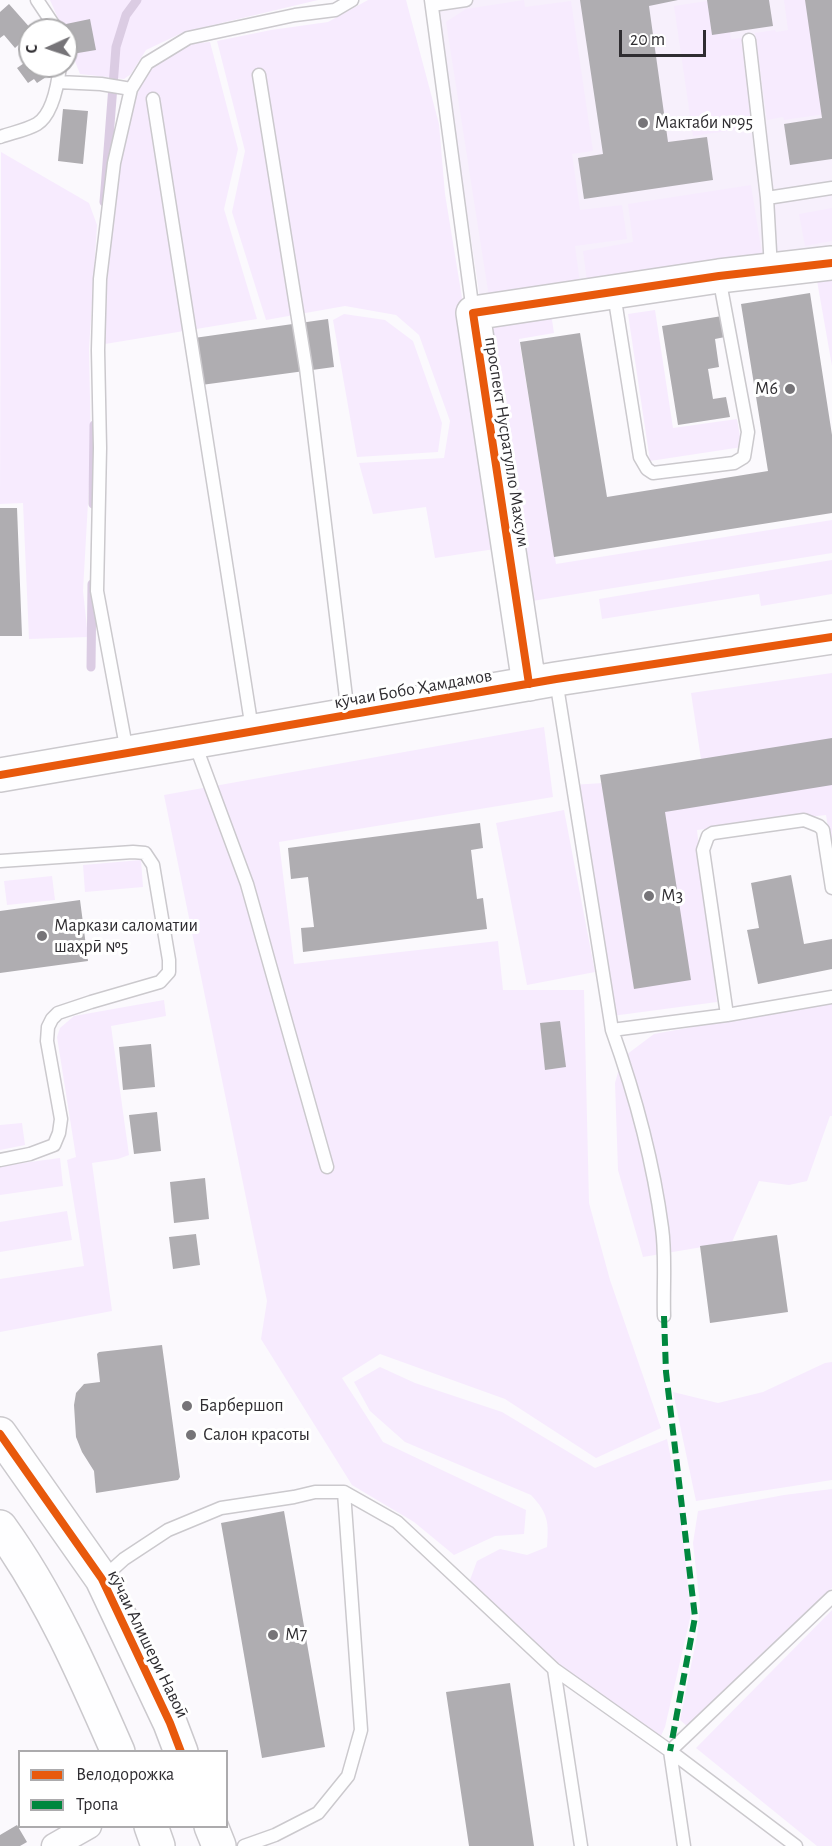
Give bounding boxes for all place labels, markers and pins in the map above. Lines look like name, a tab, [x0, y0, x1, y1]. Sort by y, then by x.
place label: Mактаби №95	[655, 112, 753, 134]
marker: Mактаби №95	[636, 116, 650, 130]
place label: М6	[755, 378, 778, 400]
marker: М6	[783, 382, 797, 396]
place label: М3	[661, 885, 683, 907]
marker: М3	[642, 889, 656, 903]
place label: Маркази саломатии шаҳрӣ №5	[54, 915, 198, 958]
marker: Маркази саломатии шаҳрӣ №5	[35, 929, 49, 943]
place label: Барбершоп	[199, 1395, 284, 1417]
marker: Барбершоп	[180, 1399, 194, 1413]
place label: Салон красоты	[203, 1424, 310, 1446]
marker: Салон красоты	[184, 1428, 198, 1442]
place label: М7	[285, 1624, 307, 1646]
marker: М7	[266, 1628, 280, 1642]

